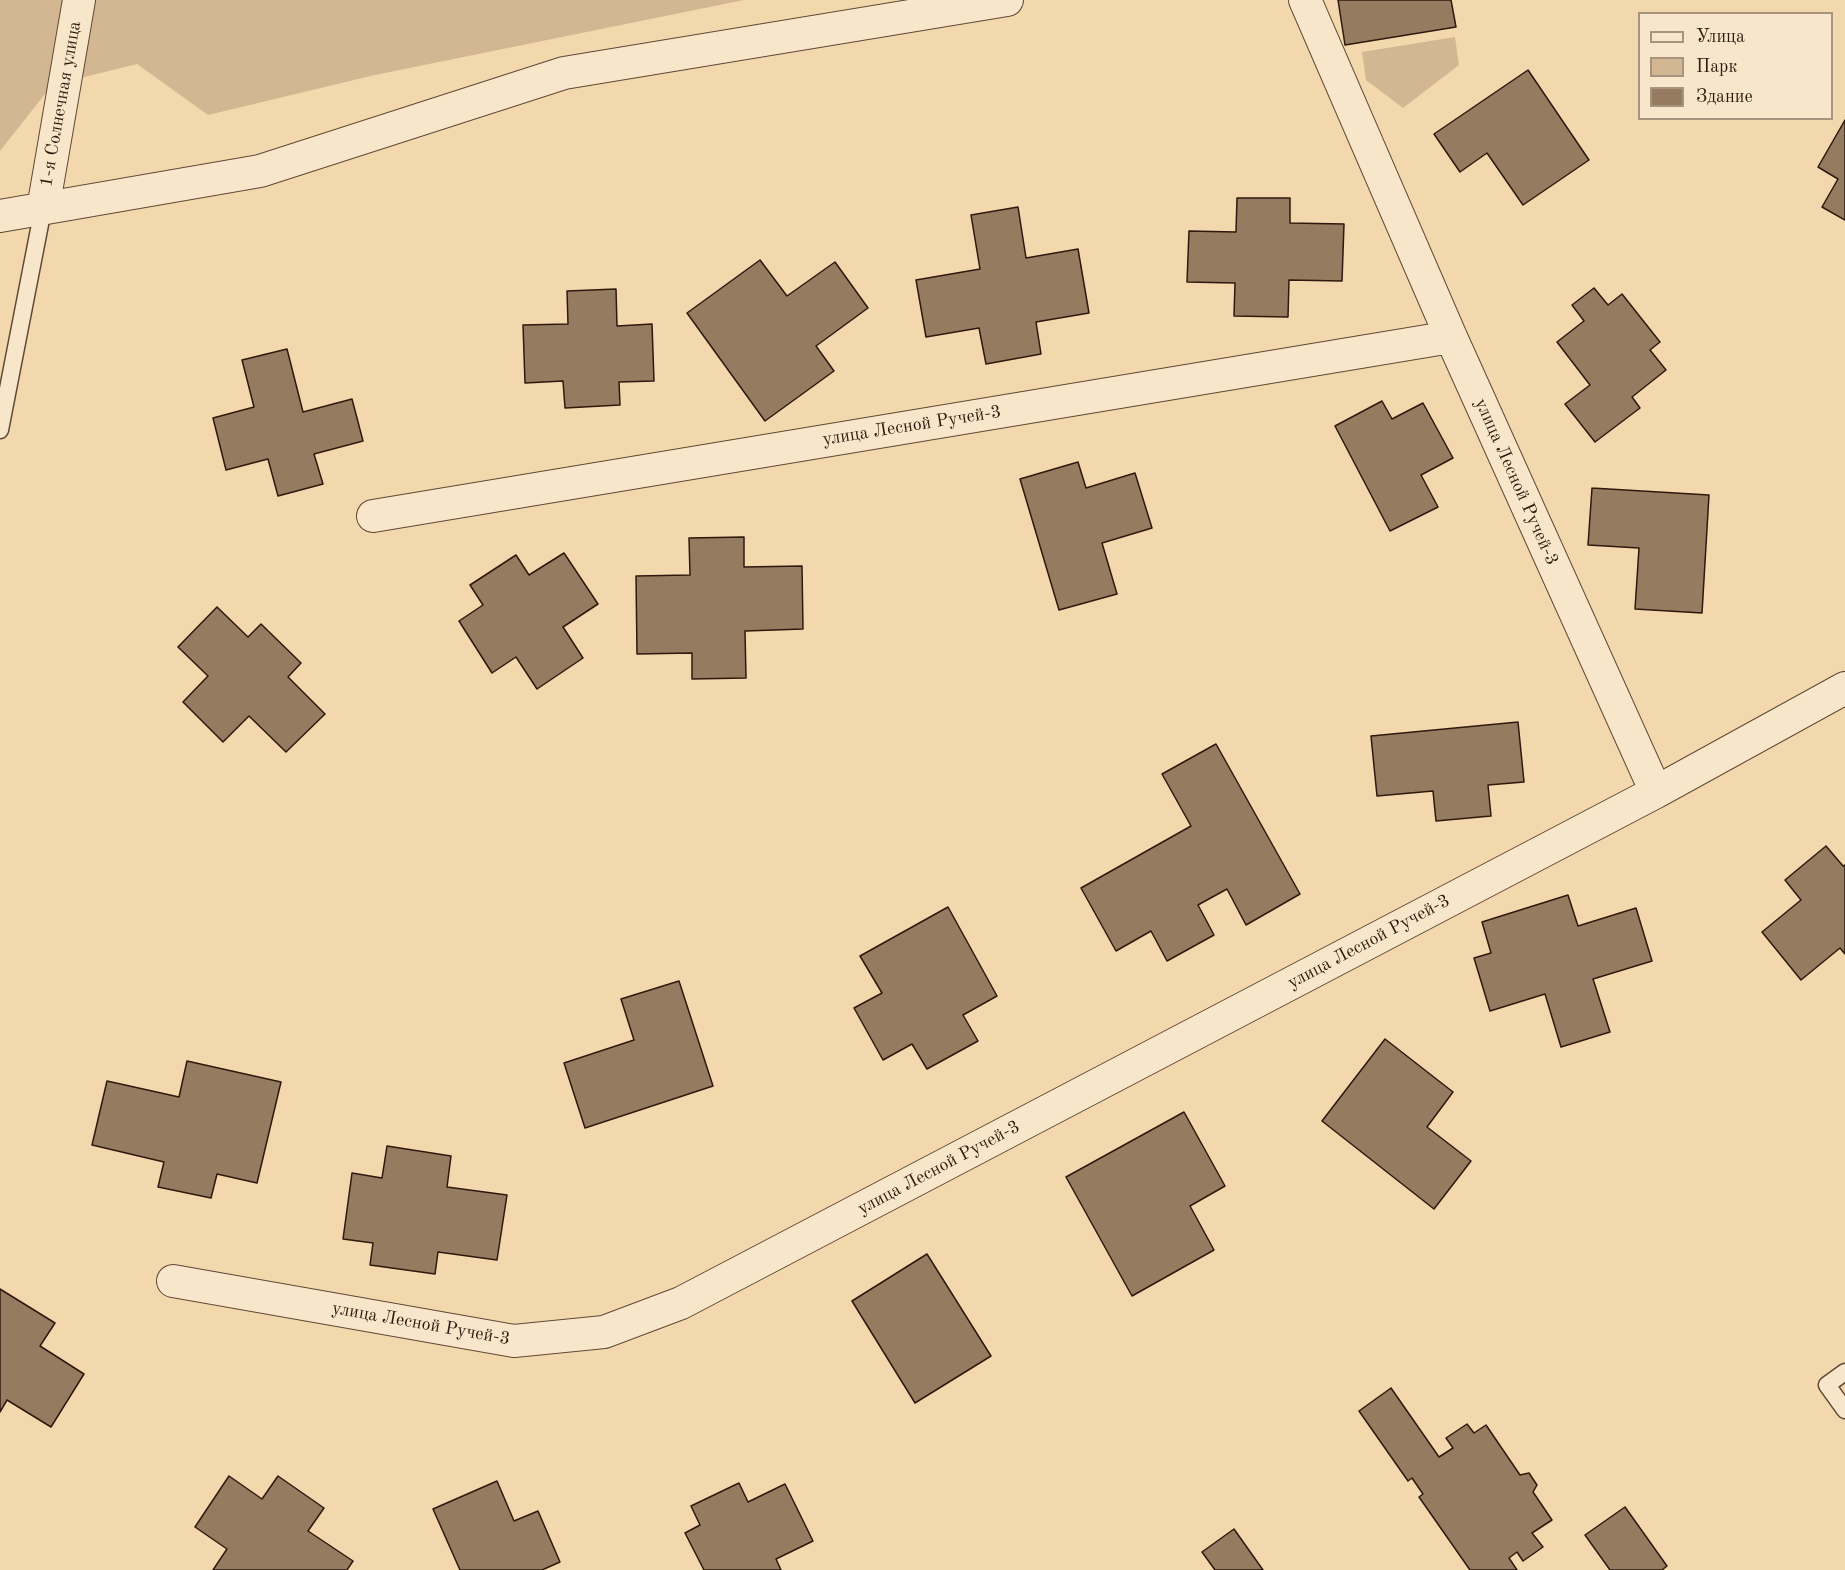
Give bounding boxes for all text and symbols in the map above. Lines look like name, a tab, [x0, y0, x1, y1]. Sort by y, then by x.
legend	[1638, 12, 1833, 120]
street label: 1-я Солнечная улица	[36, 19, 86, 189]
text: Улица	[1696, 28, 1745, 46]
text: Парк	[1696, 58, 1737, 76]
text: Здание	[1696, 88, 1753, 106]
street label: улица Лесной Ручей-3	[1469, 395, 1563, 569]
street label: улица Лесной Ручей-3	[821, 401, 1003, 451]
street label: улица Лесной Ручей-3	[1284, 890, 1454, 994]
street label: улица Лесной Ручей-3	[854, 1116, 1024, 1220]
street label: улица Лесной Ручей-3	[330, 1298, 512, 1350]

